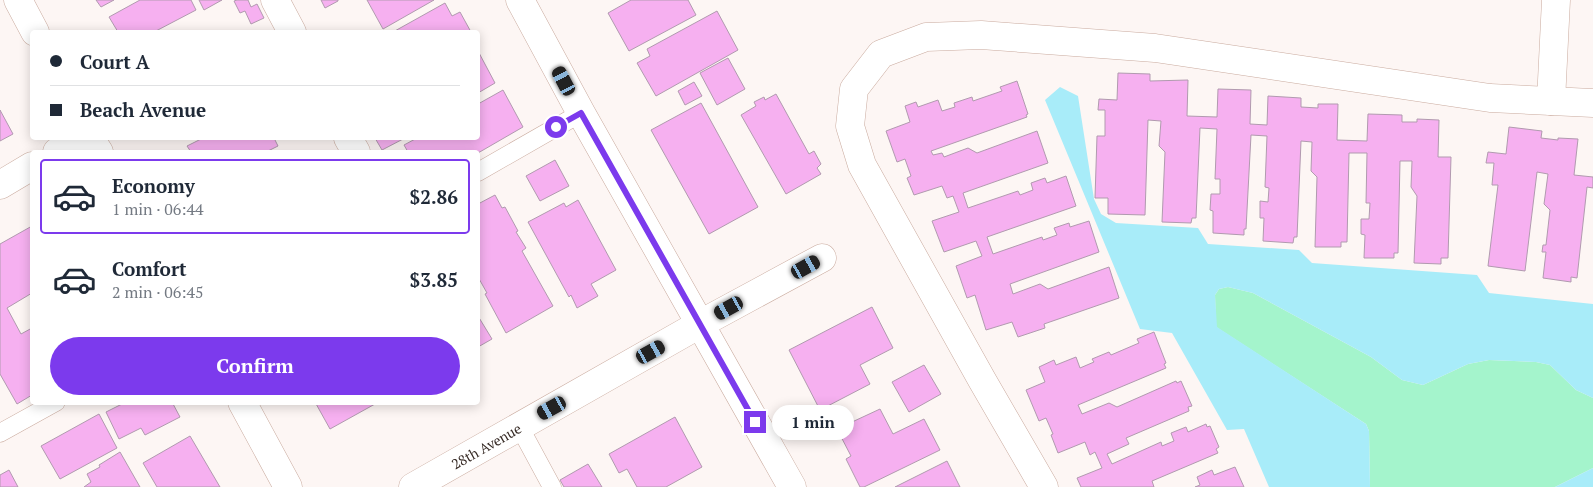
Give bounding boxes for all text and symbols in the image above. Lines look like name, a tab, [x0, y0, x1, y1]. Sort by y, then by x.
text: Court A	[80, 49, 150, 74]
car	[550, 64, 577, 98]
text: Beach Avenue	[80, 97, 206, 122]
route start	[545, 116, 567, 138]
text: Economy	[112, 173, 195, 198]
icon: car	[52, 174, 97, 219]
text: $2.86	[409, 184, 458, 209]
text: 1 min · 06:44	[112, 198, 204, 220]
car	[789, 253, 822, 281]
text: Comfort	[112, 256, 187, 281]
icon: car	[52, 257, 97, 302]
text: $3.85	[409, 267, 458, 292]
text: 2 min · 06:45	[112, 281, 204, 303]
car	[712, 294, 745, 322]
button: Confirm	[50, 337, 460, 395]
car	[634, 338, 667, 366]
car	[535, 394, 568, 422]
callout: 1 min	[772, 404, 855, 440]
route end	[744, 411, 766, 433]
text: 1 min	[791, 411, 835, 433]
street label: 28th Avenue	[448, 418, 524, 473]

